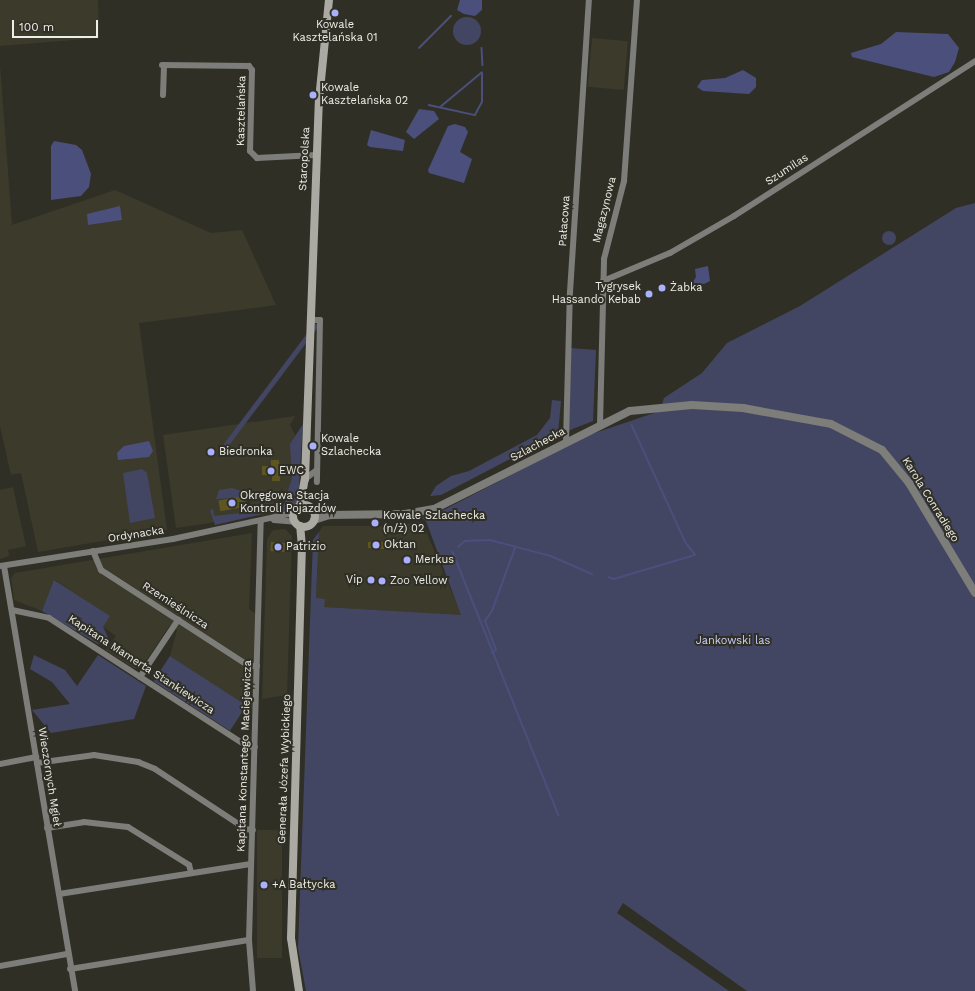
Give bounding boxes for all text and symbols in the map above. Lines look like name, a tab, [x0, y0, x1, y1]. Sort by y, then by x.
marker: Kowale Kasztelańska 01	[330, 8, 340, 18]
scale bar	[14, 12, 100, 38]
place label: Kowale Kasztelańska 01	[292, 19, 378, 45]
text: 100 m	[19, 20, 54, 34]
street label: Kasztelańska	[235, 76, 249, 146]
place label: Kowale Kasztelańska 02	[321, 82, 408, 108]
marker: Kowale Kasztelańska 02	[308, 90, 318, 100]
street label: Staropolska	[297, 127, 313, 191]
street label: Szumilas	[763, 151, 811, 189]
street label: Magazynowa	[590, 176, 620, 244]
street label: Pałacowa	[557, 195, 573, 247]
place label: Tygrysek Hassando Kebab	[552, 281, 641, 307]
place label: Żabka	[670, 281, 702, 295]
marker: Żabka	[657, 283, 667, 293]
marker: Tygrysek Hassando Kebab	[644, 289, 654, 299]
street label: Szlachecka	[508, 425, 568, 465]
place label: Kowale Szlachecka	[321, 433, 381, 459]
marker: Kowale Szlachecka	[308, 441, 318, 451]
place label: Biedronka	[219, 445, 272, 459]
marker: Biedronka	[206, 447, 216, 457]
street label: Karola Conradiego	[899, 455, 961, 545]
place label: EWC	[279, 464, 304, 478]
marker: EWC	[266, 466, 276, 476]
place label: Okręgowa Stacja Kontroli Pojazdów	[240, 490, 336, 516]
marker: Okręgowa Stacja Kontroli Pojazdów	[227, 498, 237, 508]
place label: Kowale Szlachecka (n/ż) 02	[383, 510, 485, 536]
marker: Kowale Szlachecka (n/ż) 02	[370, 518, 380, 528]
street label: Ordynacka	[107, 524, 165, 546]
place label: Oktan	[384, 538, 416, 552]
place label: Patrizio	[286, 540, 326, 554]
marker: Oktan	[371, 540, 381, 550]
marker: Patrizio	[273, 542, 283, 552]
place label: Merkus	[415, 553, 454, 567]
marker: Merkus	[402, 555, 412, 565]
place label: Vip	[346, 573, 363, 587]
place label: Zoo Yellow	[390, 574, 448, 588]
marker: Vip	[366, 575, 376, 585]
marker: Zoo Yellow	[377, 576, 387, 586]
street label: Rzemieślnicza	[139, 580, 211, 632]
street label: Kapitana Mamerta Stankiewicza	[65, 613, 217, 717]
park label: Jankowski las	[696, 634, 770, 648]
street label: Kapitana Konstantego Maciejewicza	[235, 660, 255, 852]
street label: Generała Józefa Wybickiego	[276, 693, 294, 845]
street label: Wieczornych Mgieł	[35, 726, 63, 828]
place label: +A Bałtycka	[272, 878, 336, 892]
marker: +A Bałtycka	[259, 880, 269, 890]

